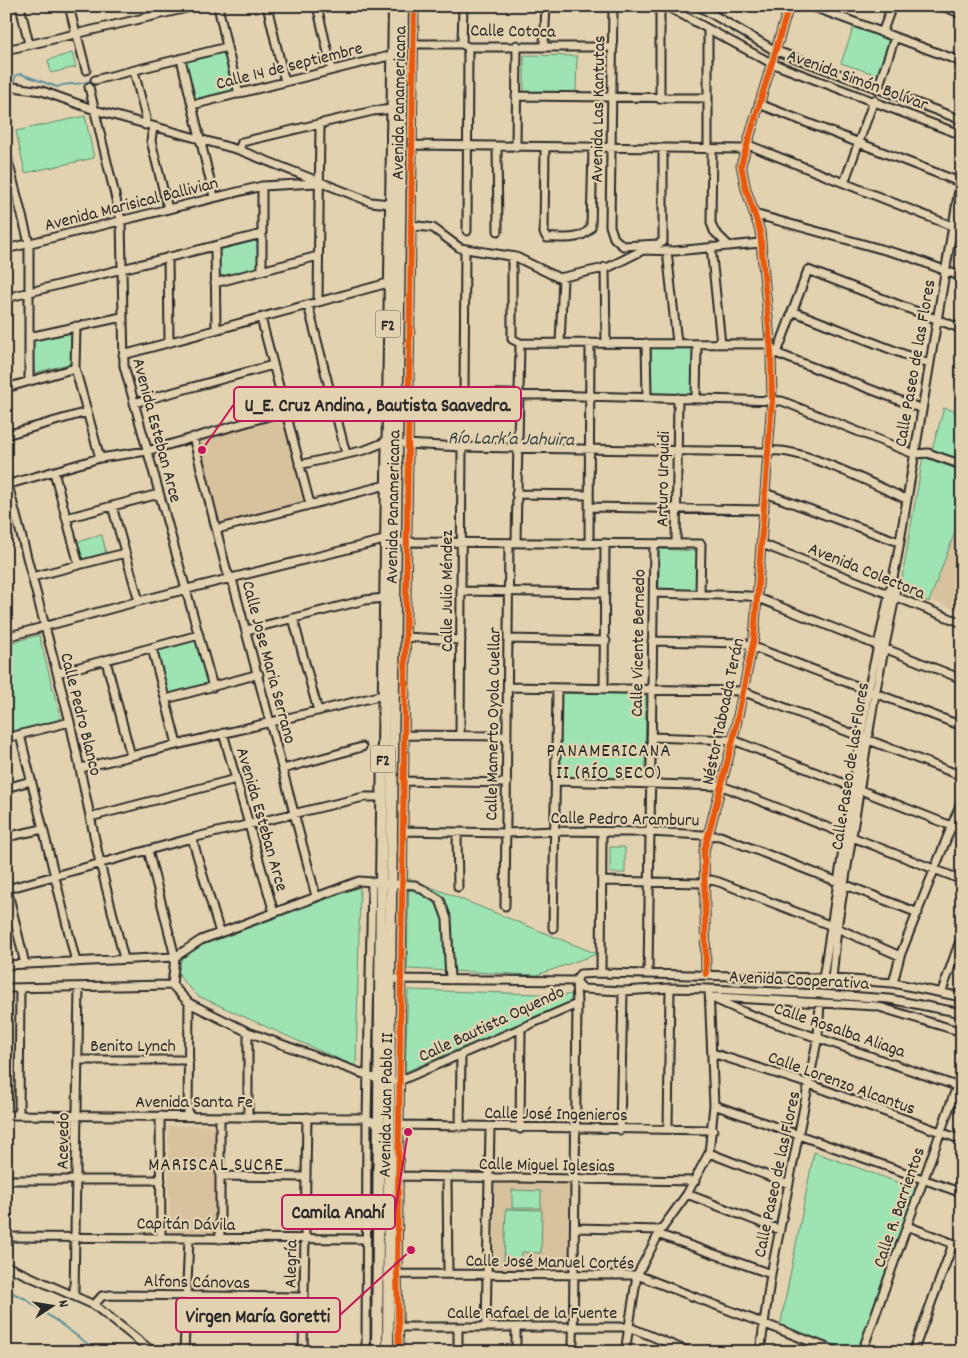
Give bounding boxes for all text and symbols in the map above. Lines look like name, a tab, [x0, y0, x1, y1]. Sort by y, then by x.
street label: Calle Cotoca	[470, 19, 556, 46]
street label: Avenida Panamericana	[387, 25, 414, 180]
street label: Avenida Las Kantutas	[586, 35, 613, 183]
street label: Calle 14 de septiembre	[214, 37, 366, 98]
street label: Avenida Simón Bolívar	[783, 44, 932, 119]
street label: Avenida Marisical Ballivian	[42, 172, 221, 239]
street label: Calle Paseo de las Flores	[889, 278, 943, 449]
road number: F2	[376, 310, 400, 338]
street label: Avenida Esteban Arce	[124, 356, 187, 506]
callout: U_E. Cruz Andina , Bautista Saavedra.	[234, 387, 521, 421]
text: U_E. Cruz Andina , Bautista Saavedra.	[245, 394, 512, 421]
water label: Río Lark’a Jahuira	[448, 426, 575, 455]
street label: Avenida Panamericana	[381, 429, 408, 584]
street label: Arturo Urquidi	[651, 431, 678, 527]
street label: Calle Julio Méndez	[436, 530, 461, 652]
street label: Avenida Colectora	[804, 538, 929, 607]
street label: Calle Vicente Bernedo	[626, 569, 653, 717]
street label: Calle Jose Maria Serrano	[234, 578, 301, 747]
street label: Calle Mamerto Oyola Cuellar	[480, 627, 509, 821]
street label: Néstor Taboada Terán	[697, 636, 752, 787]
street label: Calle Pedro Blanco	[52, 650, 107, 779]
street label: Calle Paseo de las Flores	[826, 681, 877, 852]
district label: PANAMERICANA II (RÍO SECO)	[546, 739, 672, 788]
street label: Avenida Esteban Arce	[228, 745, 293, 895]
road number: F2	[370, 746, 396, 772]
street label: Calle Pedro Aramburu	[550, 807, 699, 834]
street label: Avenida Cooperativa	[728, 965, 870, 998]
street label: Calle Bautista Oquendo	[415, 981, 569, 1070]
street label: Calle Rosalba Aliaga	[770, 997, 909, 1066]
street label: Avenida Juan Pablo II	[374, 1032, 401, 1178]
street label: Benito Lynch	[90, 1035, 176, 1060]
street label: Calle Lorenzo Alcantus	[764, 1046, 918, 1123]
street label: Calle Paseo de las Flores	[749, 1089, 808, 1260]
street label: Avenida Santa Fe	[135, 1091, 253, 1116]
street label: Calle José Ingenieros	[484, 1102, 628, 1129]
street label: Acevedo	[52, 1112, 77, 1170]
street label: Calle R. Barrientos	[868, 1144, 933, 1271]
district label: MARISCAL SUCRE	[148, 1153, 284, 1180]
street label: Calle Miguel Iglesias	[479, 1153, 615, 1180]
callout: Camila Anahí	[282, 1195, 395, 1229]
text: Camila Anahí	[292, 1201, 387, 1228]
street label: Capitán Dávila	[136, 1212, 236, 1239]
street label: Alegría	[280, 1239, 305, 1288]
street label: Calle José Manuel Cortés	[465, 1250, 635, 1277]
street label: Alfons Cánovas	[144, 1270, 250, 1297]
north arrow	[28, 1280, 78, 1330]
text: N	[52, 1298, 73, 1309]
callout: Virgen María Goretti	[176, 1298, 340, 1332]
street label: Calle Rafael de la Fuente	[447, 1302, 617, 1327]
text: Virgen María Goretti	[186, 1305, 331, 1332]

